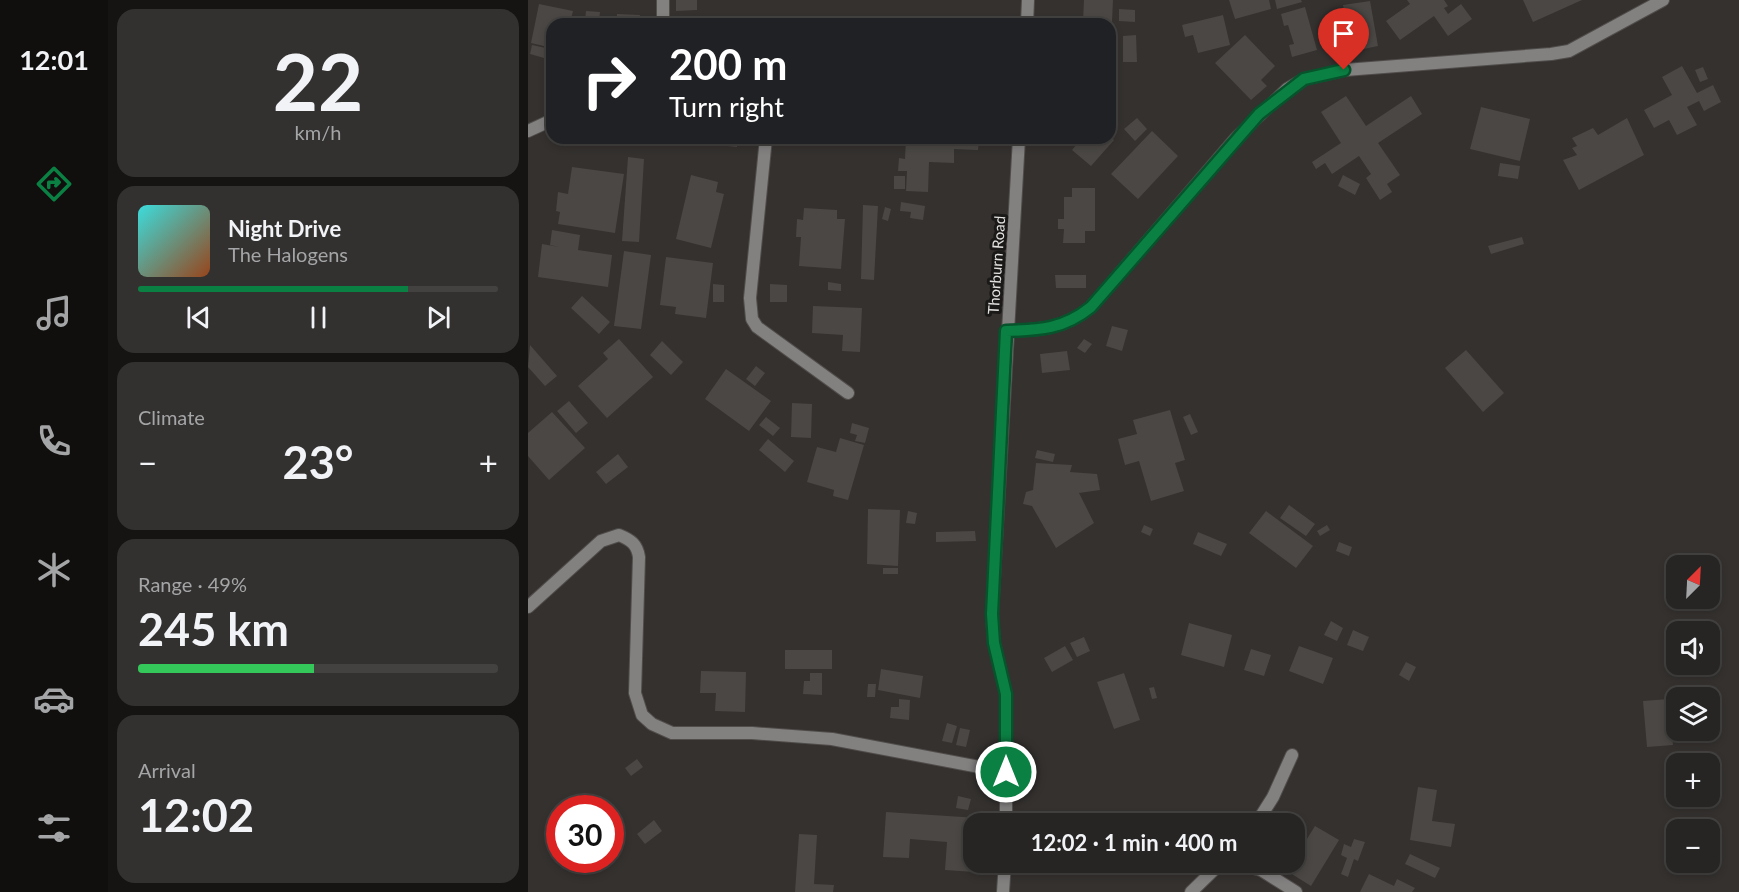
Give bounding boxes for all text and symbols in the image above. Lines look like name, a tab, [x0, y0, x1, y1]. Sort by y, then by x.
pin	[1318, 8, 1369, 70]
icon: arrive	[1327, 17, 1360, 50]
text: 22	[273, 34, 363, 128]
text: 200 m	[669, 39, 787, 89]
icon: right	[570, 42, 648, 120]
text: 12:01	[19, 43, 89, 76]
text: Turn right	[669, 90, 784, 123]
text: km/h	[295, 120, 341, 144]
icon: directions	[33, 163, 75, 205]
text: Night Drive	[228, 215, 341, 242]
street label: Thorburn Road	[984, 215, 1008, 315]
text: The Halogens	[228, 242, 348, 266]
icon: music	[33, 292, 75, 334]
icon: previous	[182, 301, 215, 334]
icon: pause	[302, 301, 335, 334]
icon: next	[422, 301, 455, 334]
text: Climate	[138, 405, 205, 429]
icon: phone	[33, 420, 75, 462]
text: 23°	[283, 435, 353, 489]
text: −	[138, 442, 157, 482]
text: +	[479, 442, 498, 482]
icon: climate	[33, 549, 75, 591]
north arrow	[1666, 555, 1720, 609]
map controls	[1666, 555, 1720, 873]
text: Range · 49%	[138, 572, 247, 596]
text: 245 km	[138, 602, 289, 656]
button: sound	[1666, 621, 1720, 675]
icon: car	[33, 678, 75, 720]
button: layers	[1666, 687, 1720, 741]
position arrow	[974, 740, 1038, 804]
button: +	[1666, 753, 1720, 807]
text: Arrival	[138, 758, 196, 782]
text: 12:02	[138, 788, 254, 842]
speed limit sign: 30	[546, 795, 624, 873]
icon: filters	[33, 807, 75, 849]
button: −	[1666, 819, 1720, 873]
text: 12:02 · 1 min · 400 m	[1031, 829, 1237, 856]

